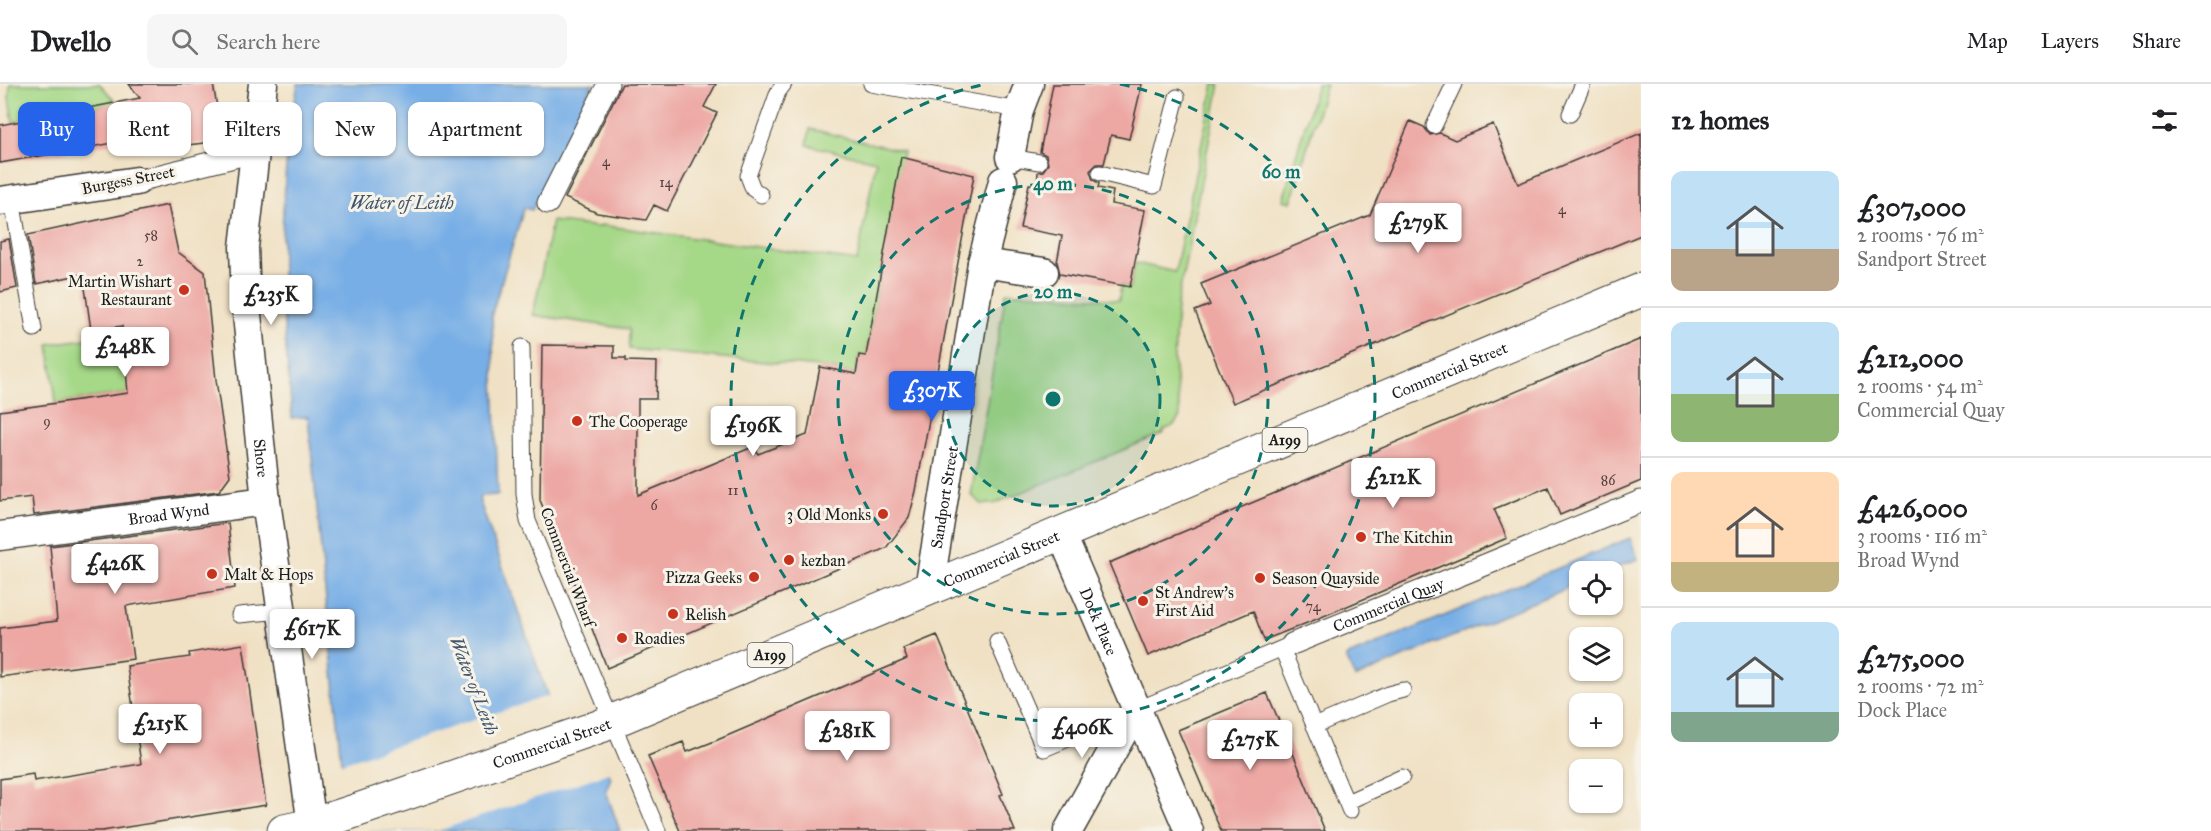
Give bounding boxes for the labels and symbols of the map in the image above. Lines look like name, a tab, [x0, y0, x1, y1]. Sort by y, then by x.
house number: 4	[602, 153, 611, 170]
text: 60 m	[1262, 161, 1301, 183]
street label: Burgess Street	[80, 162, 177, 199]
text: 40 m	[1033, 173, 1074, 196]
house number: 14	[659, 174, 674, 191]
water label: Water of Leith	[350, 192, 454, 214]
house number: 4	[1558, 201, 1567, 218]
pin: £279K	[1376, 203, 1460, 254]
house number: 58	[144, 227, 158, 244]
house number: 2	[137, 253, 144, 270]
place label: Martin Wishart Restaurant	[68, 272, 172, 309]
pin: £235K	[229, 275, 313, 326]
text: 20 m	[1034, 281, 1073, 303]
marker: Martin Wishart Restaurant	[177, 283, 191, 297]
pin: £248K	[83, 327, 167, 378]
street label: Commercial Street	[1388, 337, 1510, 403]
pin: £307K	[890, 371, 974, 422]
centre of rings	[1043, 389, 1063, 409]
pin: £196K	[711, 406, 795, 457]
place label: The Cooperage	[589, 412, 688, 432]
house number: 9	[43, 413, 51, 430]
marker: The Cooperage	[570, 414, 584, 428]
road number: A199	[1262, 428, 1308, 452]
street label: Shore	[250, 438, 273, 479]
street label: Sandport Street	[926, 444, 962, 550]
pin: £212K	[1351, 458, 1435, 509]
house number: 86	[1601, 472, 1616, 489]
house number: 11	[727, 482, 739, 499]
house number: 6	[650, 497, 658, 514]
street label: Broad Wynd	[127, 499, 210, 529]
street label: Commercial Wharf	[536, 505, 600, 632]
place label: 3 Old Monks	[787, 505, 871, 524]
marker: 3 Old Monks	[876, 507, 890, 521]
street label: Commercial Street	[940, 525, 1062, 591]
place label: The Kitchin	[1373, 528, 1453, 547]
marker: The Kitchin	[1354, 530, 1368, 544]
pin: £426K	[73, 544, 157, 595]
place label: kezban	[801, 551, 846, 570]
marker: kezban	[782, 553, 796, 567]
place label: Malt & Hops	[224, 565, 313, 584]
marker: Malt & Hops	[205, 567, 219, 581]
place label: Pizza Geeks	[665, 568, 742, 587]
place label: Season Quayside	[1272, 569, 1380, 588]
marker: Pizza Geeks	[747, 570, 761, 584]
marker: Season Quayside	[1253, 571, 1267, 585]
street label: Commercial Quay	[1330, 573, 1447, 636]
place label: St Andrew's First Aid	[1155, 583, 1234, 620]
street label: Dock Place	[1076, 584, 1122, 658]
marker: St Andrew's First Aid	[1136, 594, 1150, 608]
house number: 74	[1306, 598, 1322, 615]
place label: Relish	[685, 605, 726, 624]
marker: Relish	[666, 607, 680, 621]
pin: £617K	[270, 609, 354, 660]
place label: Roadies	[634, 629, 685, 648]
marker: Roadies	[615, 631, 629, 645]
water label: Water of Leith	[445, 634, 503, 739]
road number: A199	[748, 643, 792, 667]
pin: £215K	[118, 704, 202, 755]
pin: £406K	[1040, 708, 1124, 759]
pin: £281K	[805, 711, 889, 762]
street label: Commercial Street	[490, 713, 614, 772]
pin: £275K	[1208, 720, 1292, 771]

